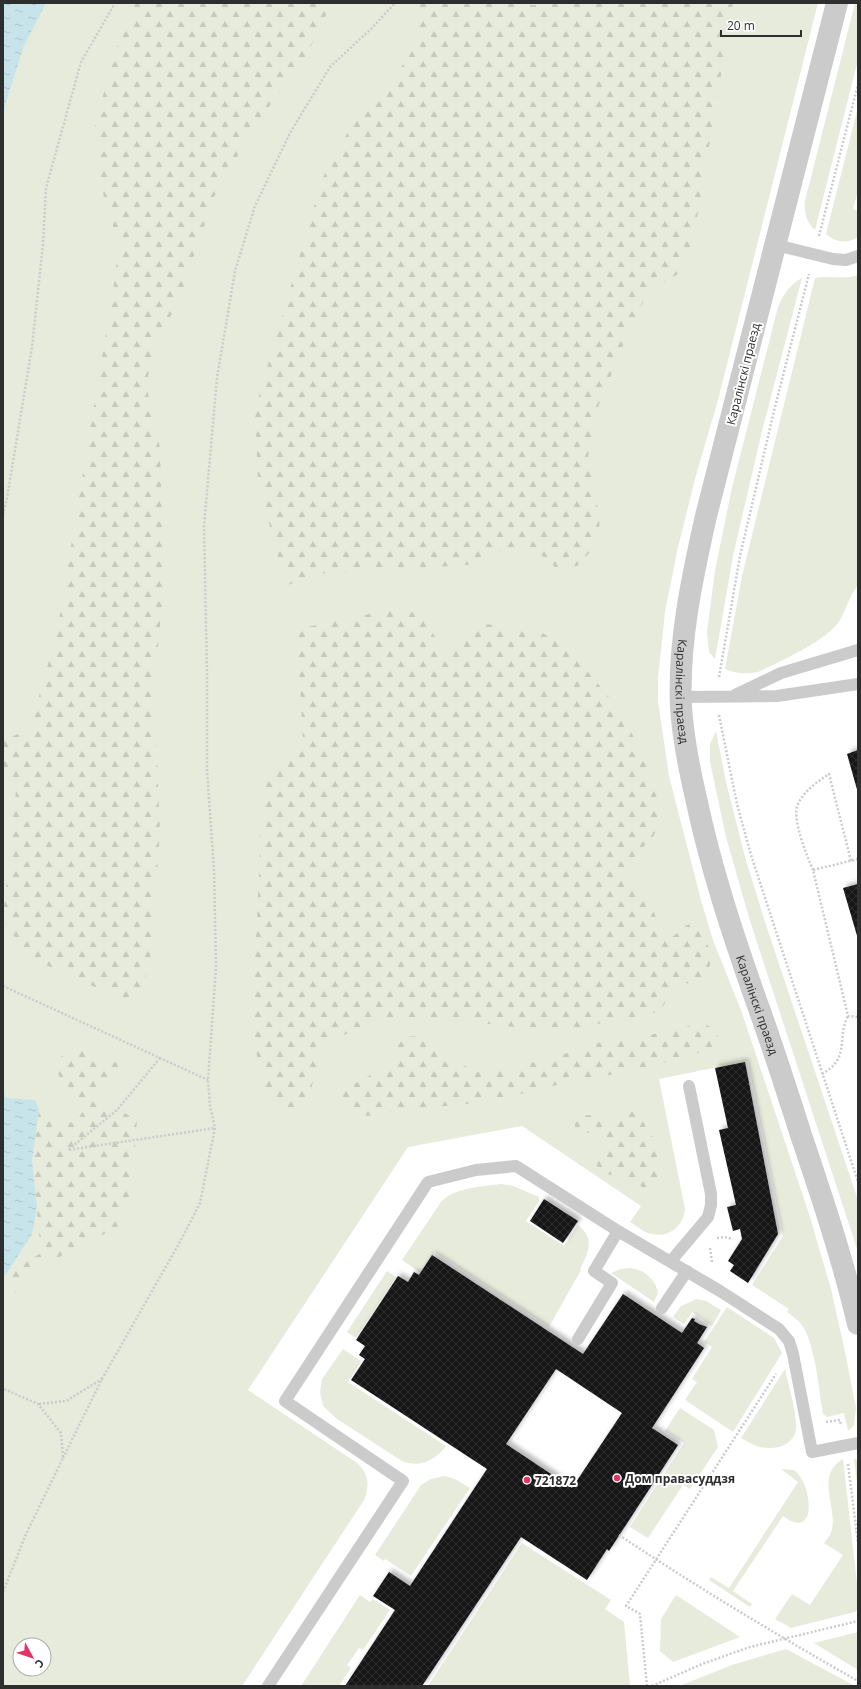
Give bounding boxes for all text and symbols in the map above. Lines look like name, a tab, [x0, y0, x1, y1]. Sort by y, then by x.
scale bar	[721, 12, 801, 38]
text: 20 m	[727, 17, 755, 34]
street label: Каралінскі праезд	[722, 321, 764, 427]
street label: Каралінскі праезд	[672, 638, 694, 745]
street label: Каралінскі праезд	[732, 953, 783, 1057]
place label: Дом правасуддзя	[625, 1470, 735, 1487]
place label: 721872	[535, 1472, 576, 1489]
marker: Дом правасуддзя	[612, 1473, 622, 1483]
marker: 721872	[522, 1475, 532, 1485]
north arrow	[12, 1637, 52, 1677]
text: С	[32, 1656, 48, 1671]

